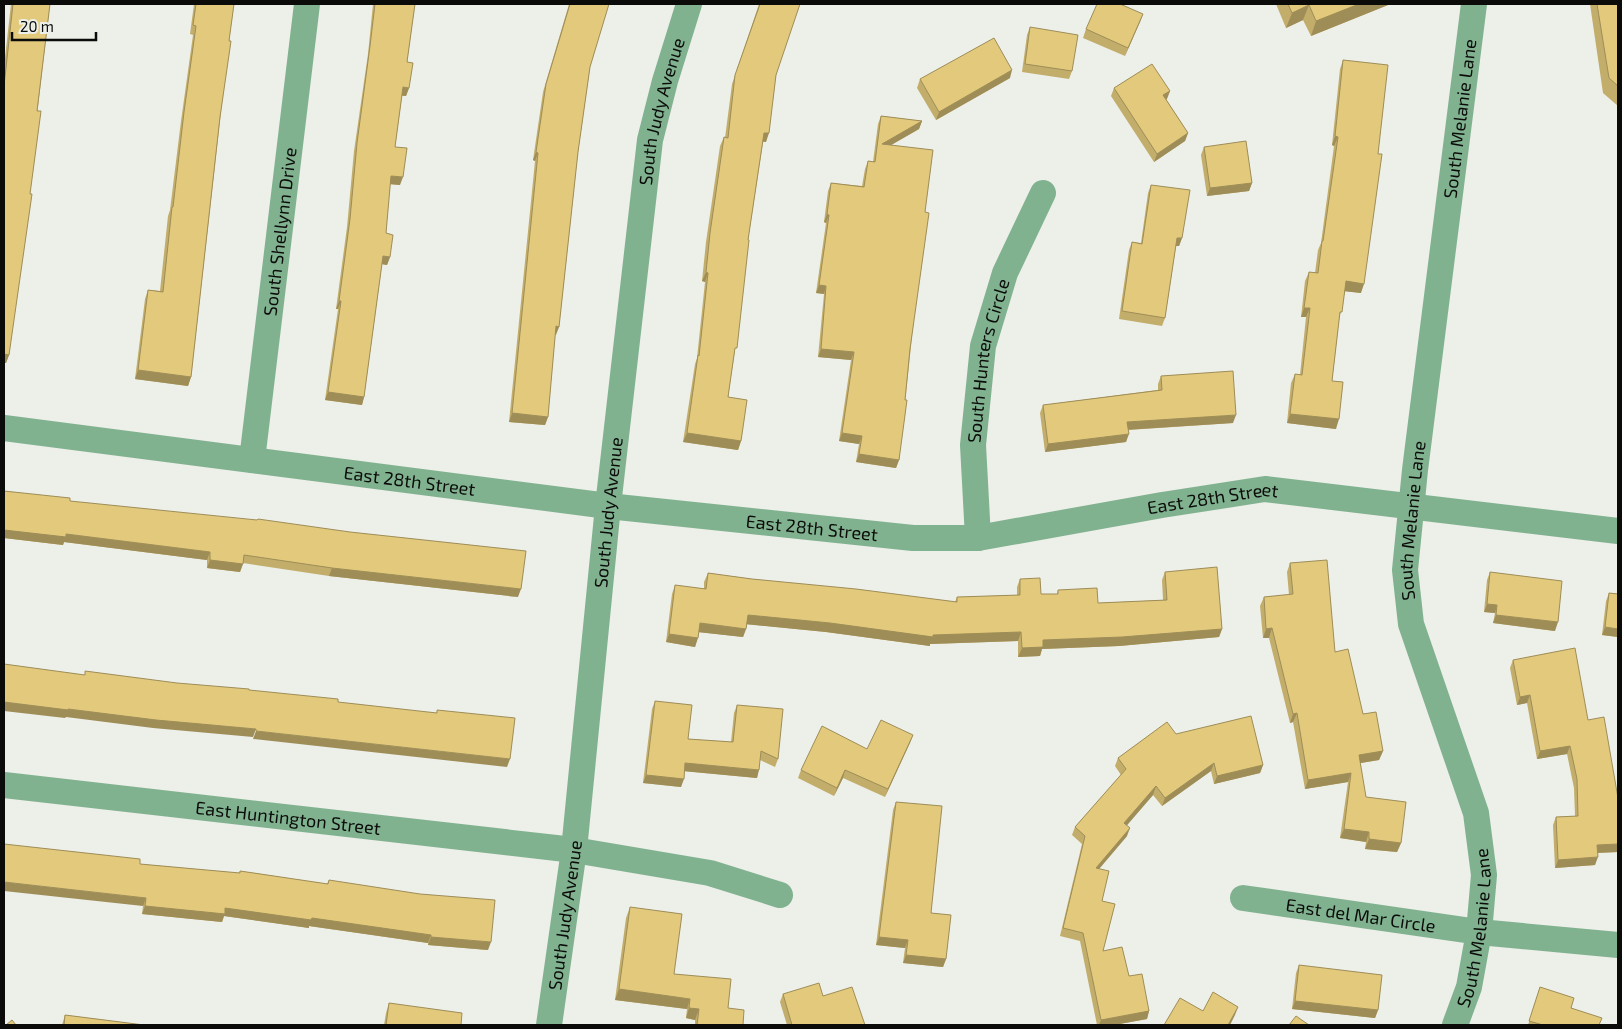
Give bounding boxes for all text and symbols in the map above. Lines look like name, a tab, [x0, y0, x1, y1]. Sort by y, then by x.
scale bar	[12, 10, 96, 42]
text: 20 m	[20, 17, 54, 35]
street label: South Judy Avenue	[634, 35, 689, 187]
street label: South Melanie Lane	[1438, 38, 1480, 200]
street label: South Shellynn Drive	[258, 146, 301, 317]
street label: South Hunters Circle	[962, 276, 1014, 444]
street label: South Judy Avenue	[589, 436, 627, 589]
street label: South Melanie Lane	[1394, 439, 1430, 602]
street label: East 28th Street	[343, 461, 477, 500]
street label: East 28th Street	[1145, 478, 1280, 518]
street label: East 28th Street	[745, 510, 879, 545]
street label: East Huntington Street	[194, 796, 382, 839]
street label: South Judy Avenue	[543, 839, 586, 992]
street label: South Melanie Lane	[1451, 847, 1495, 1010]
street label: East del Mar Circle	[1284, 893, 1437, 937]

